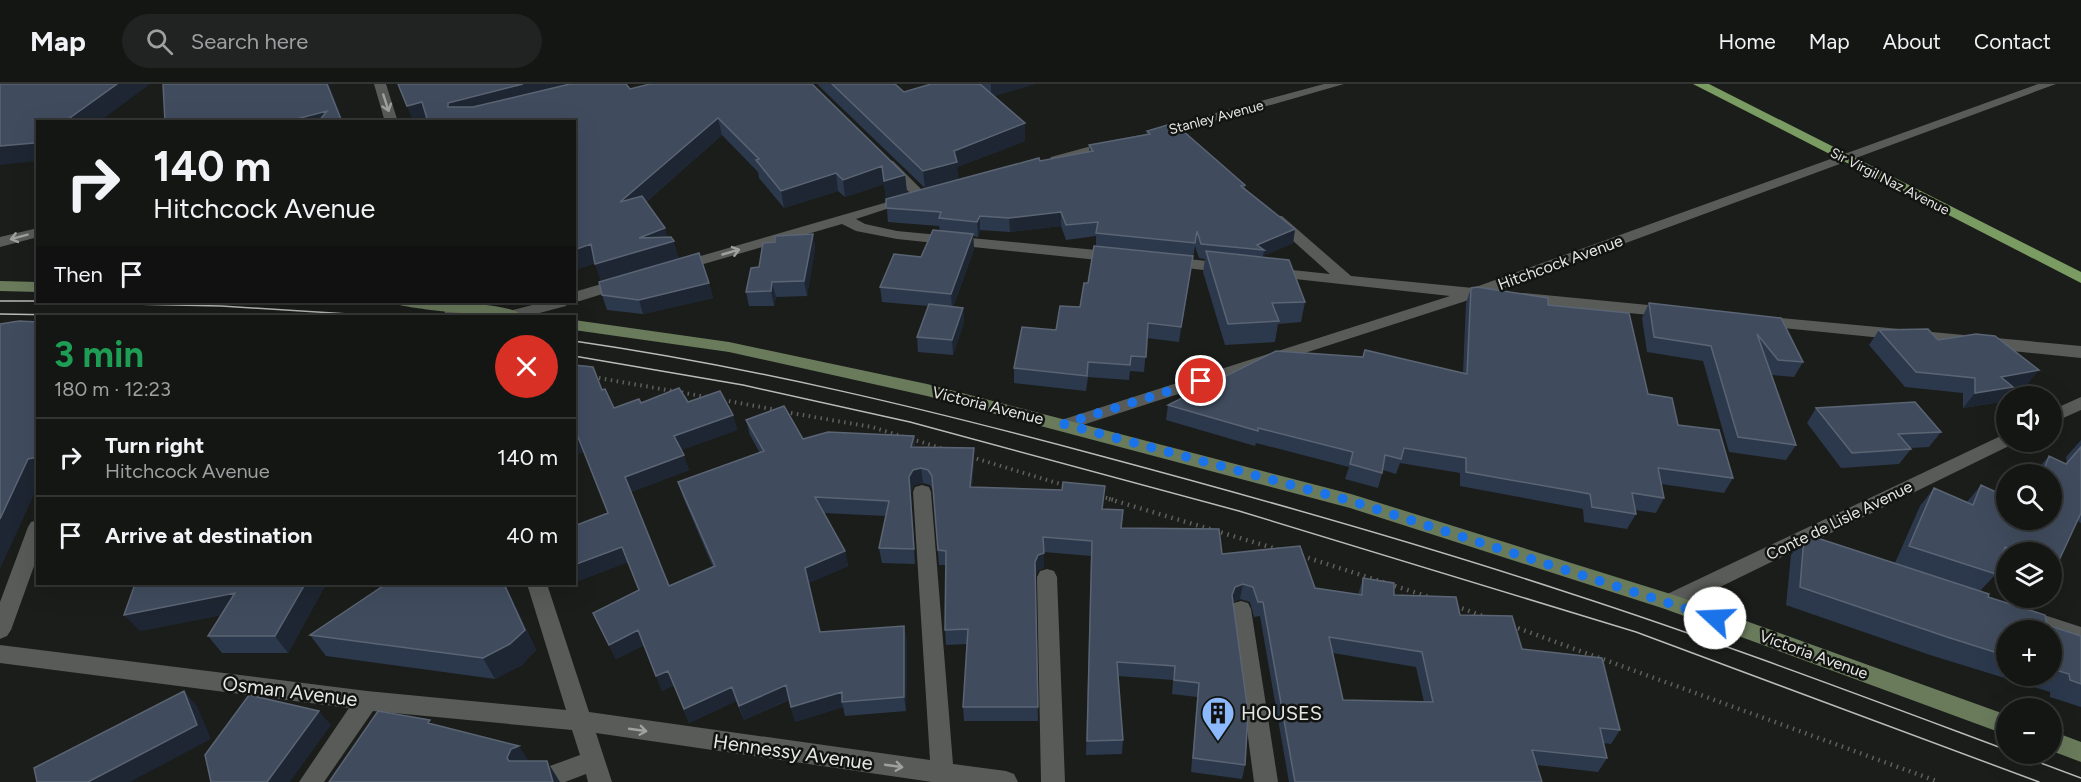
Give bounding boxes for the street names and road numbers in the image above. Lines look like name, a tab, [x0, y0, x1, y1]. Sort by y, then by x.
street label: Stanley Avenue	[1167, 97, 1266, 138]
street label: Sir Virgil Naz Avenue	[1827, 144, 1952, 219]
street label: Hitchcock Avenue	[1495, 231, 1626, 294]
street label: Victoria Avenue	[930, 382, 1046, 429]
street label: Conte de Lisle Avenue	[1763, 477, 1916, 564]
street label: Victoria Avenue	[1757, 626, 1871, 683]
street label: Osman Avenue	[221, 671, 359, 711]
street label: Hennessy Avenue	[712, 729, 874, 775]

